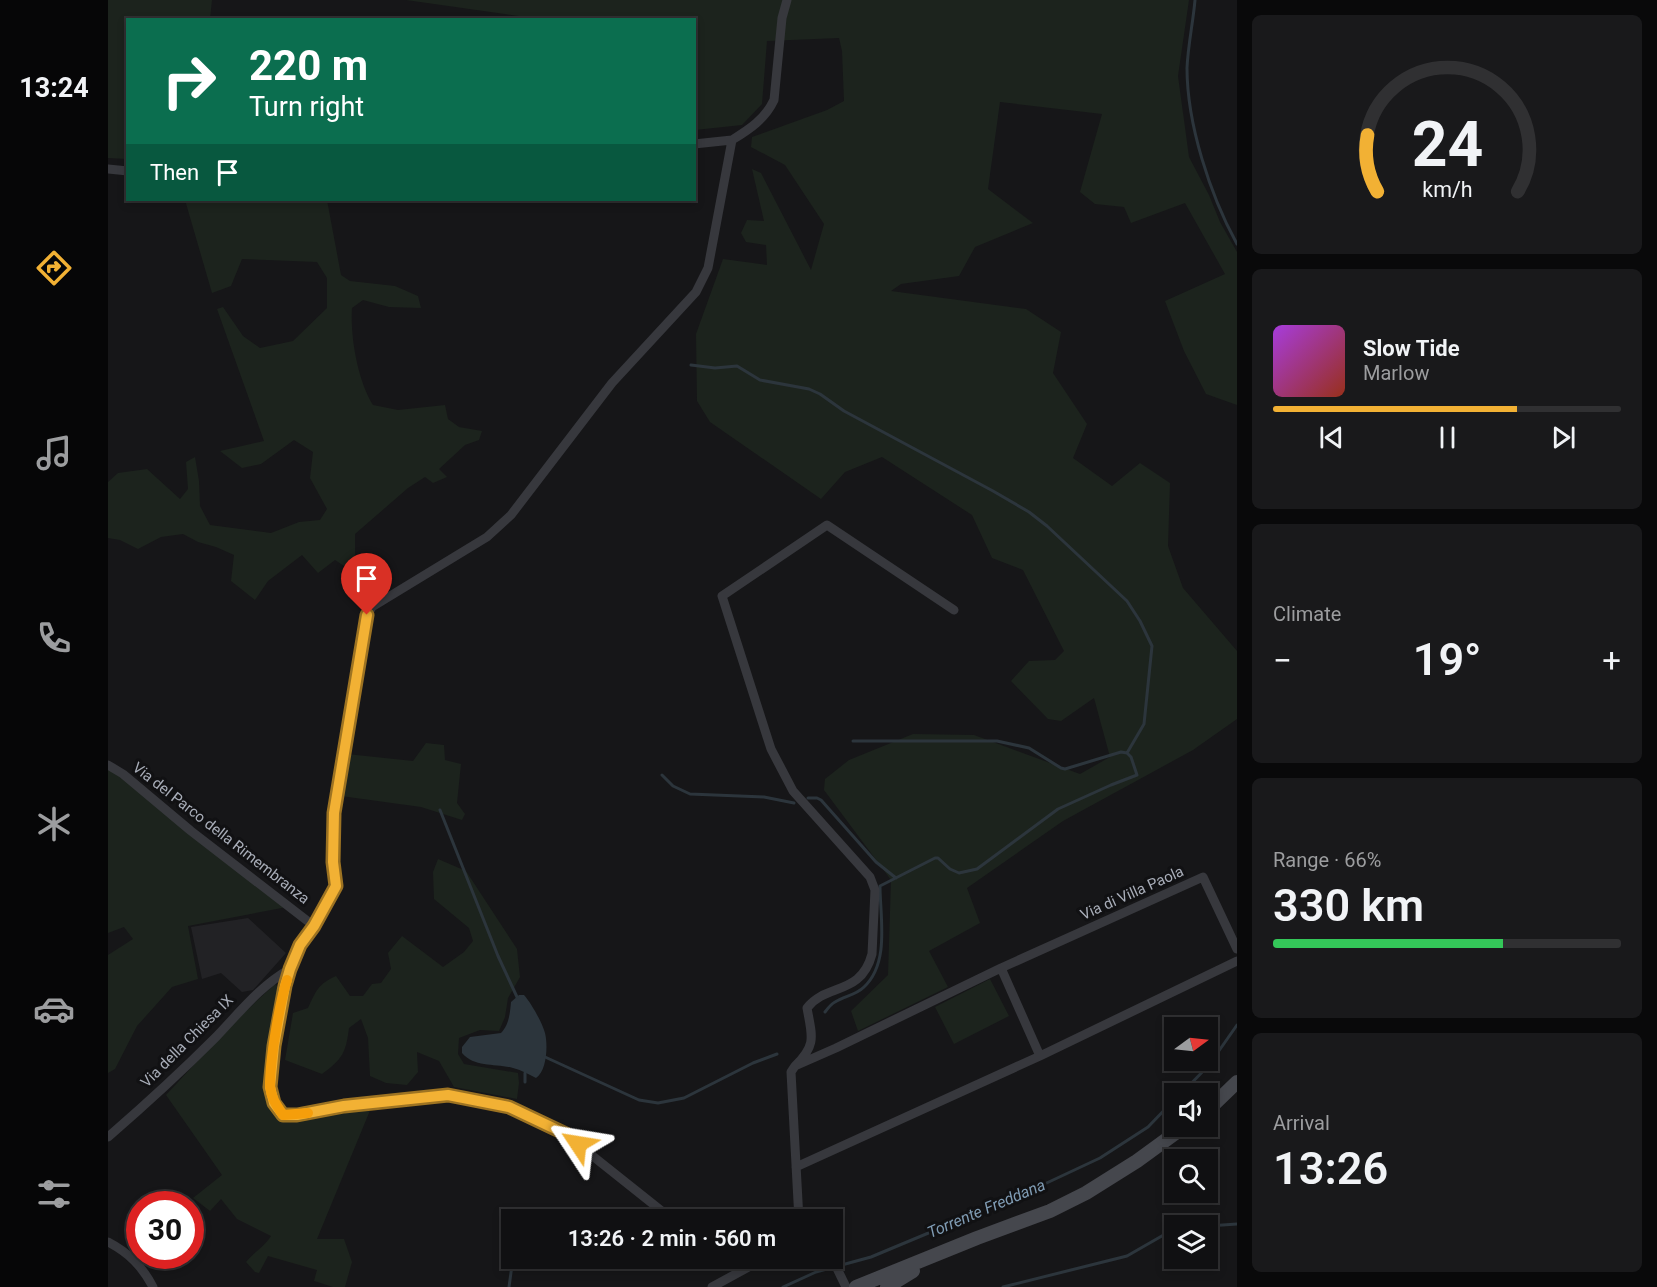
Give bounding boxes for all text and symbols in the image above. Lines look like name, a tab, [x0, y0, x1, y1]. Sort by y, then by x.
text: 220 m	[249, 41, 368, 90]
icon: right	[150, 42, 228, 120]
text: 13:24	[19, 72, 89, 104]
text: Turn right	[249, 91, 364, 123]
text: 24	[1411, 108, 1483, 181]
icon: arrive	[211, 156, 244, 189]
text: Then	[150, 160, 199, 185]
text: km/h	[1422, 177, 1472, 202]
icon: directions	[33, 247, 75, 289]
text: Slow Tide	[1363, 336, 1460, 361]
text: Marlow	[1363, 361, 1429, 385]
icon: previous	[1315, 421, 1348, 454]
icon: pause	[1431, 421, 1464, 454]
icon: next	[1547, 421, 1580, 454]
icon: music	[33, 432, 75, 474]
pin	[341, 553, 392, 615]
icon: arrive	[350, 562, 383, 595]
text: Climate	[1273, 602, 1341, 626]
icon: phone	[33, 617, 75, 659]
text: 19°	[1413, 633, 1481, 686]
text: −	[1273, 641, 1292, 680]
text: +	[1602, 641, 1621, 680]
street label: Via del Parco della Rimembranza	[129, 758, 313, 908]
icon: climate	[33, 803, 75, 845]
text: Range · 66%	[1273, 848, 1381, 872]
street label: Via di Villa Paola	[1078, 862, 1186, 924]
text: 330 km	[1273, 879, 1424, 932]
icon: car	[33, 988, 75, 1030]
street label: Via della Chiesa IX	[137, 991, 237, 1091]
north arrow	[1164, 1017, 1218, 1071]
map controls	[1164, 1017, 1218, 1269]
button: sound	[1164, 1083, 1218, 1137]
text: Arrival	[1273, 1111, 1330, 1135]
position arrow	[546, 1112, 610, 1176]
text: 13:26	[1273, 1142, 1388, 1195]
button: search	[1164, 1149, 1218, 1203]
icon: filters	[33, 1173, 75, 1215]
water label: Torrente Freddana	[924, 1175, 1048, 1242]
speed limit sign: 30	[126, 1191, 204, 1269]
button: layers	[1164, 1215, 1218, 1269]
text: 13:26 · 2 min · 560 m	[568, 1226, 776, 1251]

